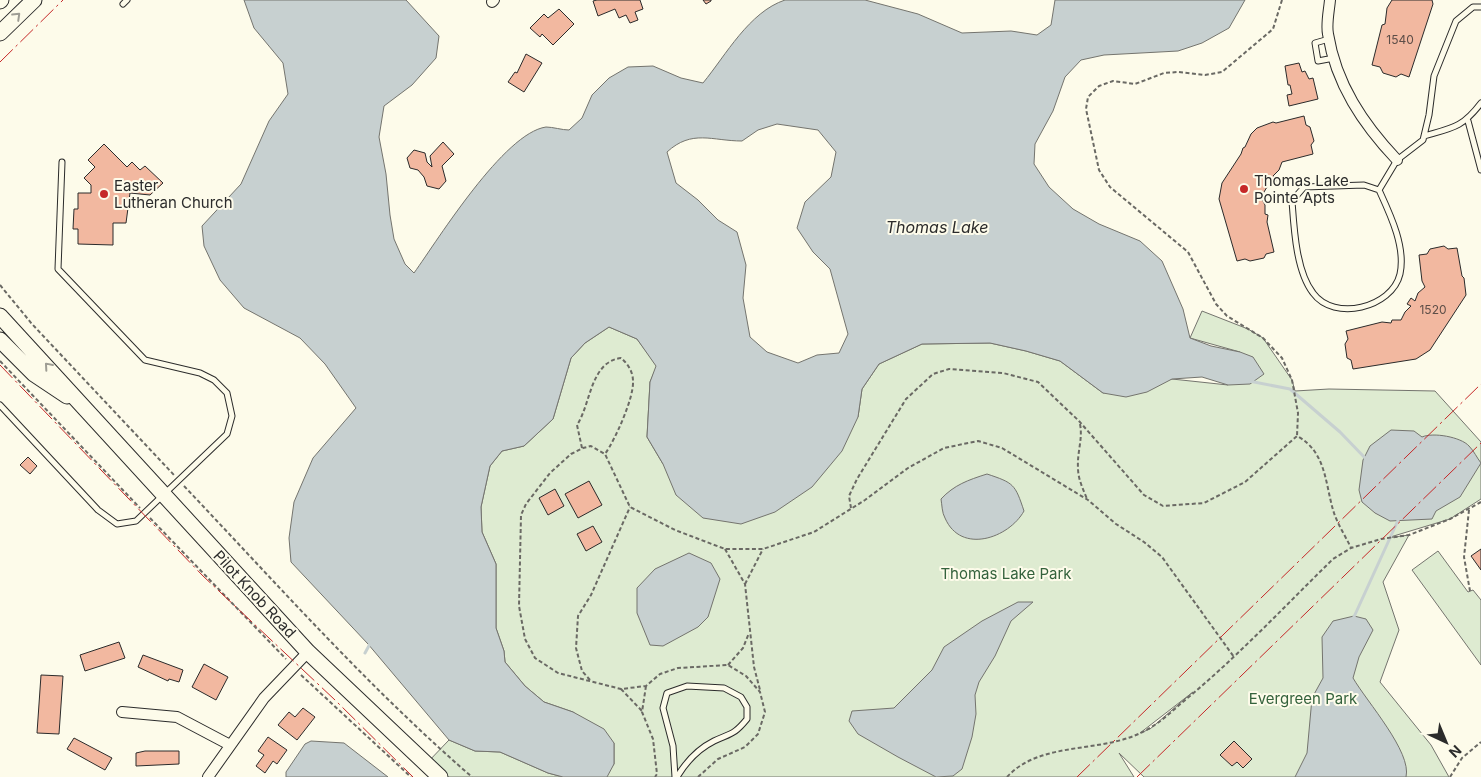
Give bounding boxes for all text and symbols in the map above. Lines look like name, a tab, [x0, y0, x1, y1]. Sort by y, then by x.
one-way arrow	[11, 13, 20, 22]
house number: 1540	[1386, 32, 1414, 47]
place label: Thomas Lake Pointe Apts	[1254, 171, 1349, 207]
place label: Easter Lutheran Church	[114, 176, 233, 212]
marker: Thomas Lake Pointe Apts	[1238, 183, 1250, 195]
marker: Easter Lutheran Church	[98, 188, 110, 200]
water label: Thomas Lake	[886, 217, 988, 237]
house number: 1520	[1419, 302, 1447, 317]
one-way arrow	[45, 363, 54, 372]
street label: Pilot Knob Road	[210, 546, 300, 642]
park label: Thomas Lake Park	[940, 564, 1072, 583]
park label: Evergreen Park	[1249, 689, 1358, 708]
north arrow	[1421, 717, 1471, 767]
text: N	[1446, 742, 1465, 762]

